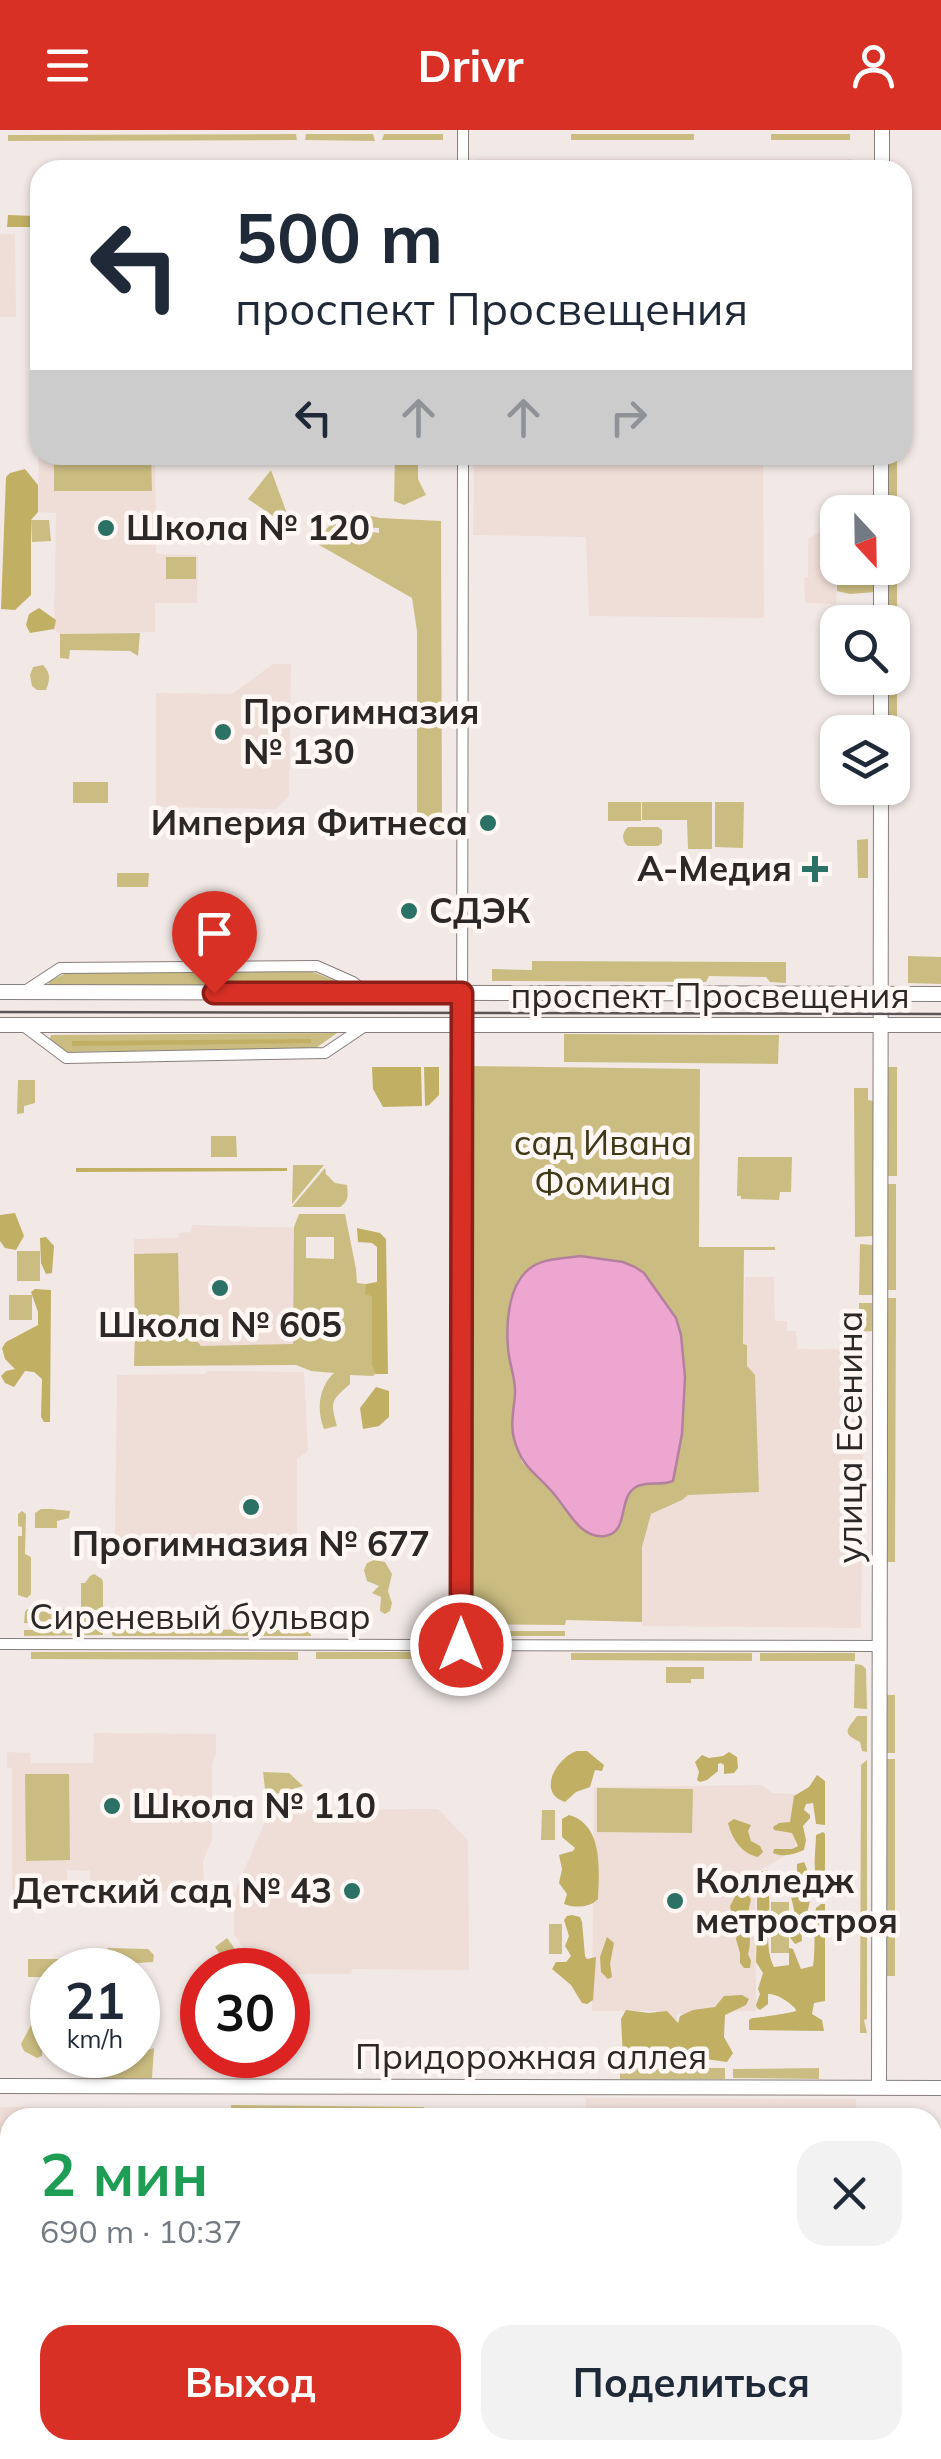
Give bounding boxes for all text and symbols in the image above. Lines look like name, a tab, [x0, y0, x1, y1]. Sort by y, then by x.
text: Drivr	[418, 37, 523, 93]
icon: menu	[40, 38, 95, 93]
icon: person	[846, 38, 901, 93]
text: 500 m	[235, 193, 443, 281]
icon: left	[70, 200, 200, 330]
text: проспект Просвещения	[235, 280, 748, 336]
icon: left	[286, 390, 341, 445]
icon: ahead	[391, 390, 446, 445]
icon: ahead	[496, 390, 551, 445]
icon: right	[601, 390, 656, 445]
north arrow	[820, 495, 910, 585]
map controls	[820, 495, 910, 805]
place label: Школа № 120	[126, 505, 370, 549]
marker: Школа № 120	[95, 517, 117, 539]
button: search	[820, 605, 910, 695]
place label: Прогимназия № 130	[243, 689, 480, 773]
button: layers	[820, 715, 910, 805]
marker: Прогимназия № 130	[212, 721, 234, 743]
place label: Империя Фитнеса	[151, 800, 468, 844]
marker: Империя Фитнеса	[477, 812, 499, 834]
place label: А-Медия	[637, 846, 792, 890]
marker: А-Медия	[802, 856, 828, 882]
place label: СДЭК	[429, 888, 531, 932]
pin	[172, 891, 257, 994]
marker: СДЭК	[398, 900, 420, 922]
icon: arrive	[187, 906, 242, 961]
street label: проспект Просвещения	[510, 973, 910, 1017]
park label: сад Ивана Фомина	[514, 1120, 692, 1204]
marker: Школа № 605	[209, 1277, 231, 1299]
place label: Школа № 605	[98, 1302, 342, 1346]
street label: улица Есенина	[827, 1311, 871, 1563]
marker: Прогимназия № 677	[240, 1496, 262, 1518]
place label: Прогимназия № 677	[72, 1521, 430, 1565]
position arrow	[409, 1593, 513, 1697]
street label: Сиреневый бульвар	[29, 1594, 371, 1638]
place label: Школа № 110	[132, 1783, 376, 1827]
marker: Школа № 110	[101, 1795, 123, 1817]
place label: Колледж метростроя	[695, 1858, 898, 1942]
place label: Детский сад № 43	[13, 1868, 332, 1912]
marker: Детский сад № 43	[341, 1880, 363, 1902]
marker: Колледж метростроя	[664, 1890, 686, 1912]
speed limit sign: 30	[180, 1948, 310, 2078]
text: 21	[65, 1969, 125, 2032]
text: km/h	[67, 2023, 123, 2054]
street label: Придорожная аллея	[355, 2034, 707, 2078]
text: 2 мин	[40, 2136, 208, 2211]
button: close	[797, 2141, 902, 2246]
text: 690 m · 10:37	[40, 2211, 242, 2251]
button: Выход	[40, 2325, 461, 2440]
button: Поделиться	[481, 2325, 902, 2440]

